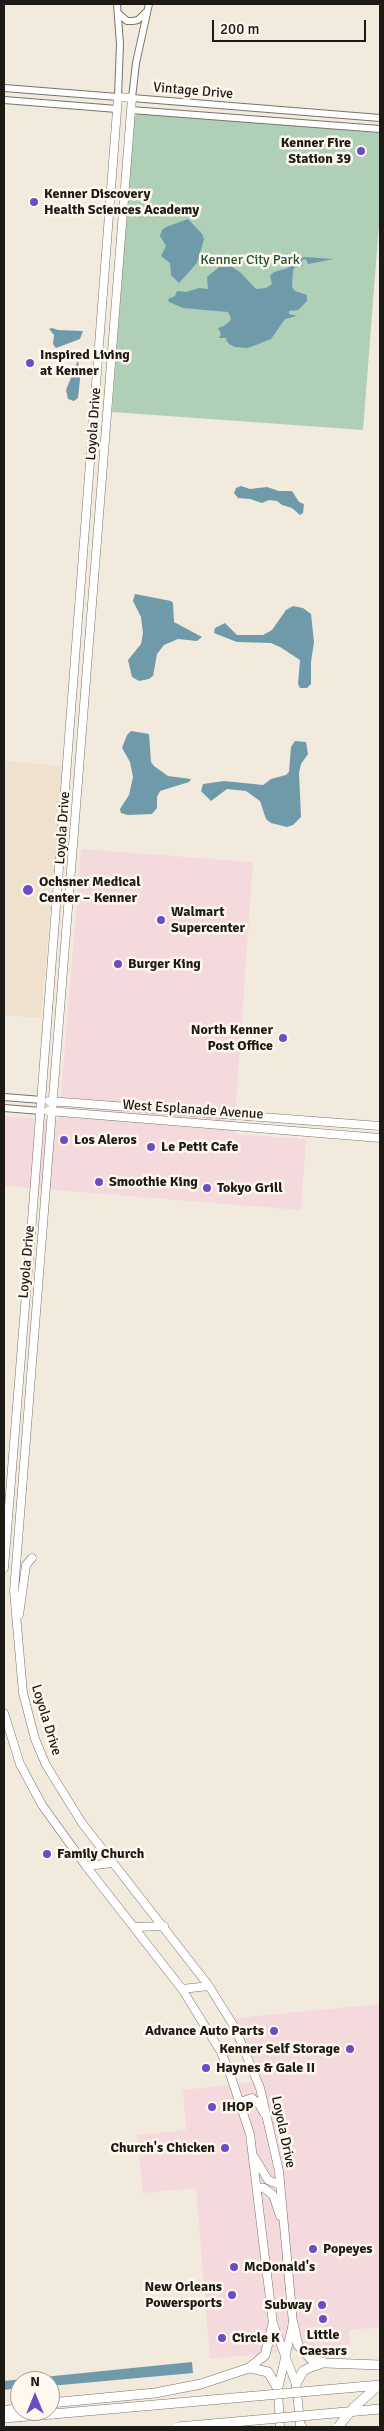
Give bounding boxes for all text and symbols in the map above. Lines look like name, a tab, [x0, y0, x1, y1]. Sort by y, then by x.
scale bar	[214, 10, 368, 42]
text: 200 m	[220, 20, 260, 38]
street label: Vintage Drive	[152, 79, 234, 103]
place label: Kenner Fire Station 39	[281, 135, 351, 168]
marker: Kenner Fire Station 39	[355, 145, 367, 157]
place label: Kenner Discovery Health Sciences Academy	[44, 186, 199, 218]
marker: Kenner Discovery Health Sciences Academy	[28, 196, 40, 208]
park label: Kenner City Park	[200, 252, 300, 268]
place label: Inspired Living at Kenner	[40, 347, 130, 380]
marker: Inspired Living at Kenner	[24, 357, 36, 369]
street label: Loyola Drive	[83, 387, 105, 461]
street label: Loyola Drive	[52, 791, 74, 865]
place label: Ochsner Medical Center – Kenner	[39, 874, 141, 906]
marker: Ochsner Medical Center – Kenner	[21, 883, 35, 897]
place label: Walmart Supercenter	[171, 904, 245, 936]
marker: Walmart Supercenter	[155, 914, 167, 926]
place label: Burger King	[128, 956, 201, 972]
marker: Burger King	[112, 958, 124, 970]
place label: North Kenner Post Office	[191, 1022, 273, 1054]
marker: North Kenner Post Office	[277, 1032, 289, 1044]
street label: West Esplanade Avenue	[122, 1097, 264, 1123]
place label: Los Aleros	[74, 1132, 137, 1148]
marker: Los Aleros	[58, 1134, 70, 1146]
place label: Le Petit Cafe	[161, 1139, 238, 1155]
marker: Le Petit Cafe	[145, 1141, 157, 1153]
place label: Smoothie King	[109, 1174, 198, 1190]
marker: Smoothie King	[93, 1176, 105, 1188]
place label: Tokyo Grill	[217, 1180, 283, 1196]
marker: Tokyo Grill	[201, 1182, 213, 1194]
street label: Loyola Drive	[15, 1225, 39, 1299]
street label: Loyola Drive	[27, 1682, 65, 1758]
place label: Family Church	[57, 1846, 144, 1862]
marker: Family Church	[41, 1848, 53, 1860]
place label: Advance Auto Parts	[145, 2023, 264, 2039]
marker: Advance Auto Parts	[268, 2025, 280, 2037]
place label: Kenner Self Storage	[219, 2041, 340, 2057]
marker: Kenner Self Storage	[344, 2043, 356, 2055]
place label: Haynes & Gale II	[216, 2060, 315, 2076]
marker: Haynes & Gale II	[200, 2062, 212, 2074]
street label: Loyola Drive	[267, 2094, 299, 2170]
place label: IHOP	[222, 2099, 254, 2115]
marker: IHOP	[206, 2101, 218, 2113]
place label: Church's Chicken	[110, 2140, 215, 2156]
marker: Church's Chicken	[219, 2142, 231, 2154]
place label: Popeyes	[323, 2241, 373, 2257]
marker: Popeyes	[307, 2243, 319, 2255]
place label: McDonald's	[244, 2259, 315, 2275]
marker: McDonald's	[228, 2261, 240, 2273]
place label: New Orleans Powersports	[145, 2279, 222, 2312]
marker: New Orleans Powersports	[226, 2289, 238, 2301]
place label: Subway	[265, 2297, 312, 2313]
marker: Subway	[316, 2299, 328, 2311]
marker: Little Caesars	[317, 2313, 329, 2325]
place label: Little Caesars	[299, 2327, 347, 2360]
place label: Circle K	[232, 2330, 280, 2346]
marker: Circle K	[216, 2332, 228, 2344]
north arrow	[10, 2371, 60, 2421]
text: N	[30, 2373, 40, 2390]

